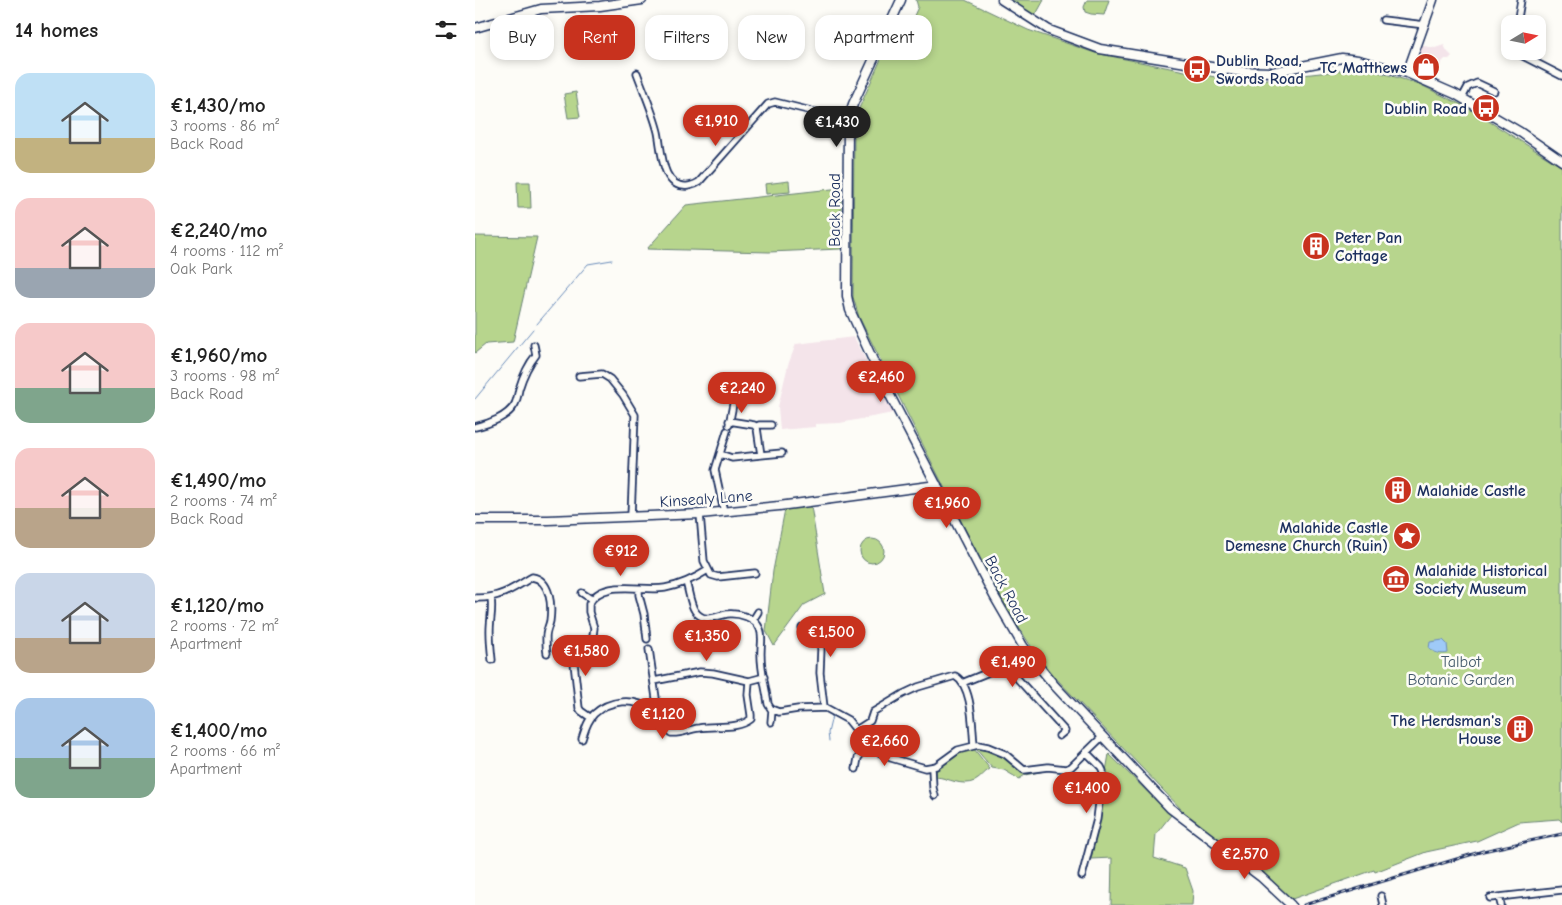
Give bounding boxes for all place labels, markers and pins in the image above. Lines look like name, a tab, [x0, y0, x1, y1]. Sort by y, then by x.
place label: Dublin Road, Swords Road	[1216, 52, 1304, 88]
shop icon: TC Matthews	[1411, 52, 1441, 82]
bus stop icon: Dublin Road, Swords Road	[1182, 54, 1212, 84]
place label: TC Matthews	[1320, 59, 1407, 77]
bus stop icon: Dublin Road	[1471, 93, 1501, 123]
place label: Dublin Road	[1384, 100, 1467, 118]
pin: €1,910	[675, 104, 757, 147]
pin: €1,430	[796, 106, 878, 148]
place label: Peter Pan Cottage	[1335, 229, 1402, 265]
building icon: Peter Pan Cottage	[1301, 231, 1331, 261]
pin: €2,460	[840, 360, 922, 403]
pin: €2,240	[701, 372, 783, 414]
building icon: Malahide Castle	[1383, 475, 1413, 505]
place label: Malahide Castle	[1417, 482, 1526, 500]
pin: €1,960	[906, 486, 988, 529]
place label: Malahide Castle Demesne Church (Ruin)	[1225, 519, 1388, 555]
place icon: Malahide Castle Demesne Church (Ruin)	[1392, 521, 1422, 551]
pin: €912	[591, 534, 651, 577]
place label: Malahide Historical Society Museum	[1415, 562, 1547, 598]
museum icon: Malahide Historical Society Museum	[1381, 564, 1411, 594]
pin: €1,500	[790, 616, 872, 658]
pin: €1,350	[666, 620, 748, 662]
pin: €1,580	[545, 634, 627, 677]
pin: €1,490	[972, 646, 1054, 688]
pin: €1,120	[622, 698, 704, 740]
place label: The Herdsman's House	[1391, 712, 1501, 748]
building icon: The Herdsman's House	[1505, 714, 1535, 744]
pin: €2,660	[844, 724, 926, 767]
pin: €1,400	[1046, 772, 1128, 814]
pin: €2,570	[1204, 838, 1286, 880]

